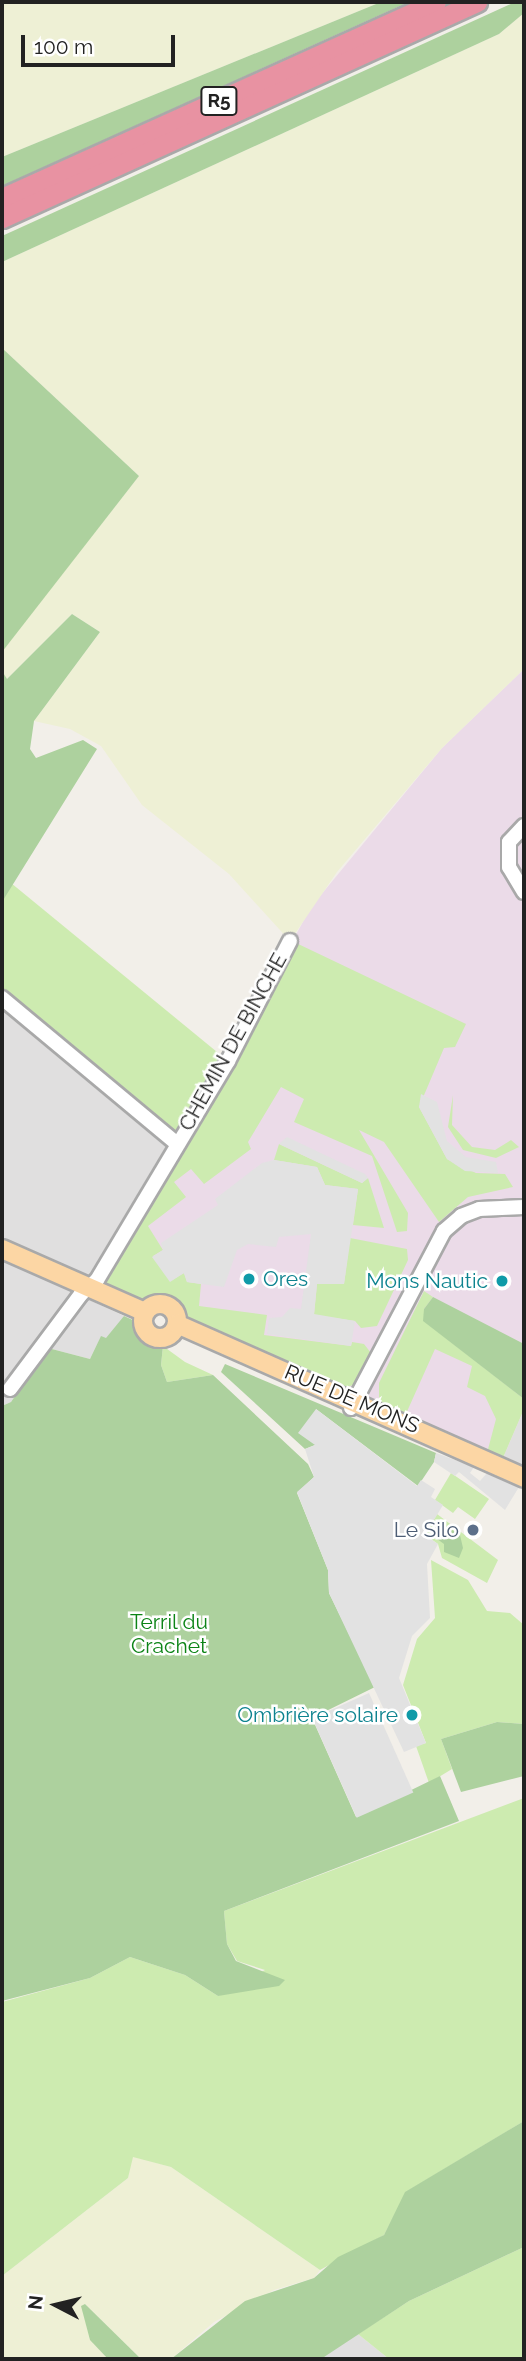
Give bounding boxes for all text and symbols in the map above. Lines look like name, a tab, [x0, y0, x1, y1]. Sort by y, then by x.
scale bar	[24, 21, 178, 65]
text: 100 m	[34, 34, 93, 59]
road number: R5	[200, 86, 238, 116]
street label: CHEMIN DE BINCHE	[174, 949, 292, 1135]
place label: Ores	[263, 1266, 308, 1292]
place label: Mons Nautic	[366, 1268, 488, 1294]
marker: Ores	[241, 1271, 257, 1287]
marker: Mons Nautic	[494, 1273, 510, 1289]
street label: RUE DE MONS	[281, 1359, 423, 1439]
place label: Le Silo	[394, 1517, 459, 1543]
marker: Le Silo	[465, 1522, 481, 1538]
park label: Terril du Crachet	[130, 1609, 208, 1659]
place label: Ombrière solaire	[237, 1702, 398, 1728]
marker: Ombrière solaire	[404, 1707, 420, 1723]
north arrow	[21, 2270, 91, 2340]
text: N	[23, 2294, 47, 2311]

